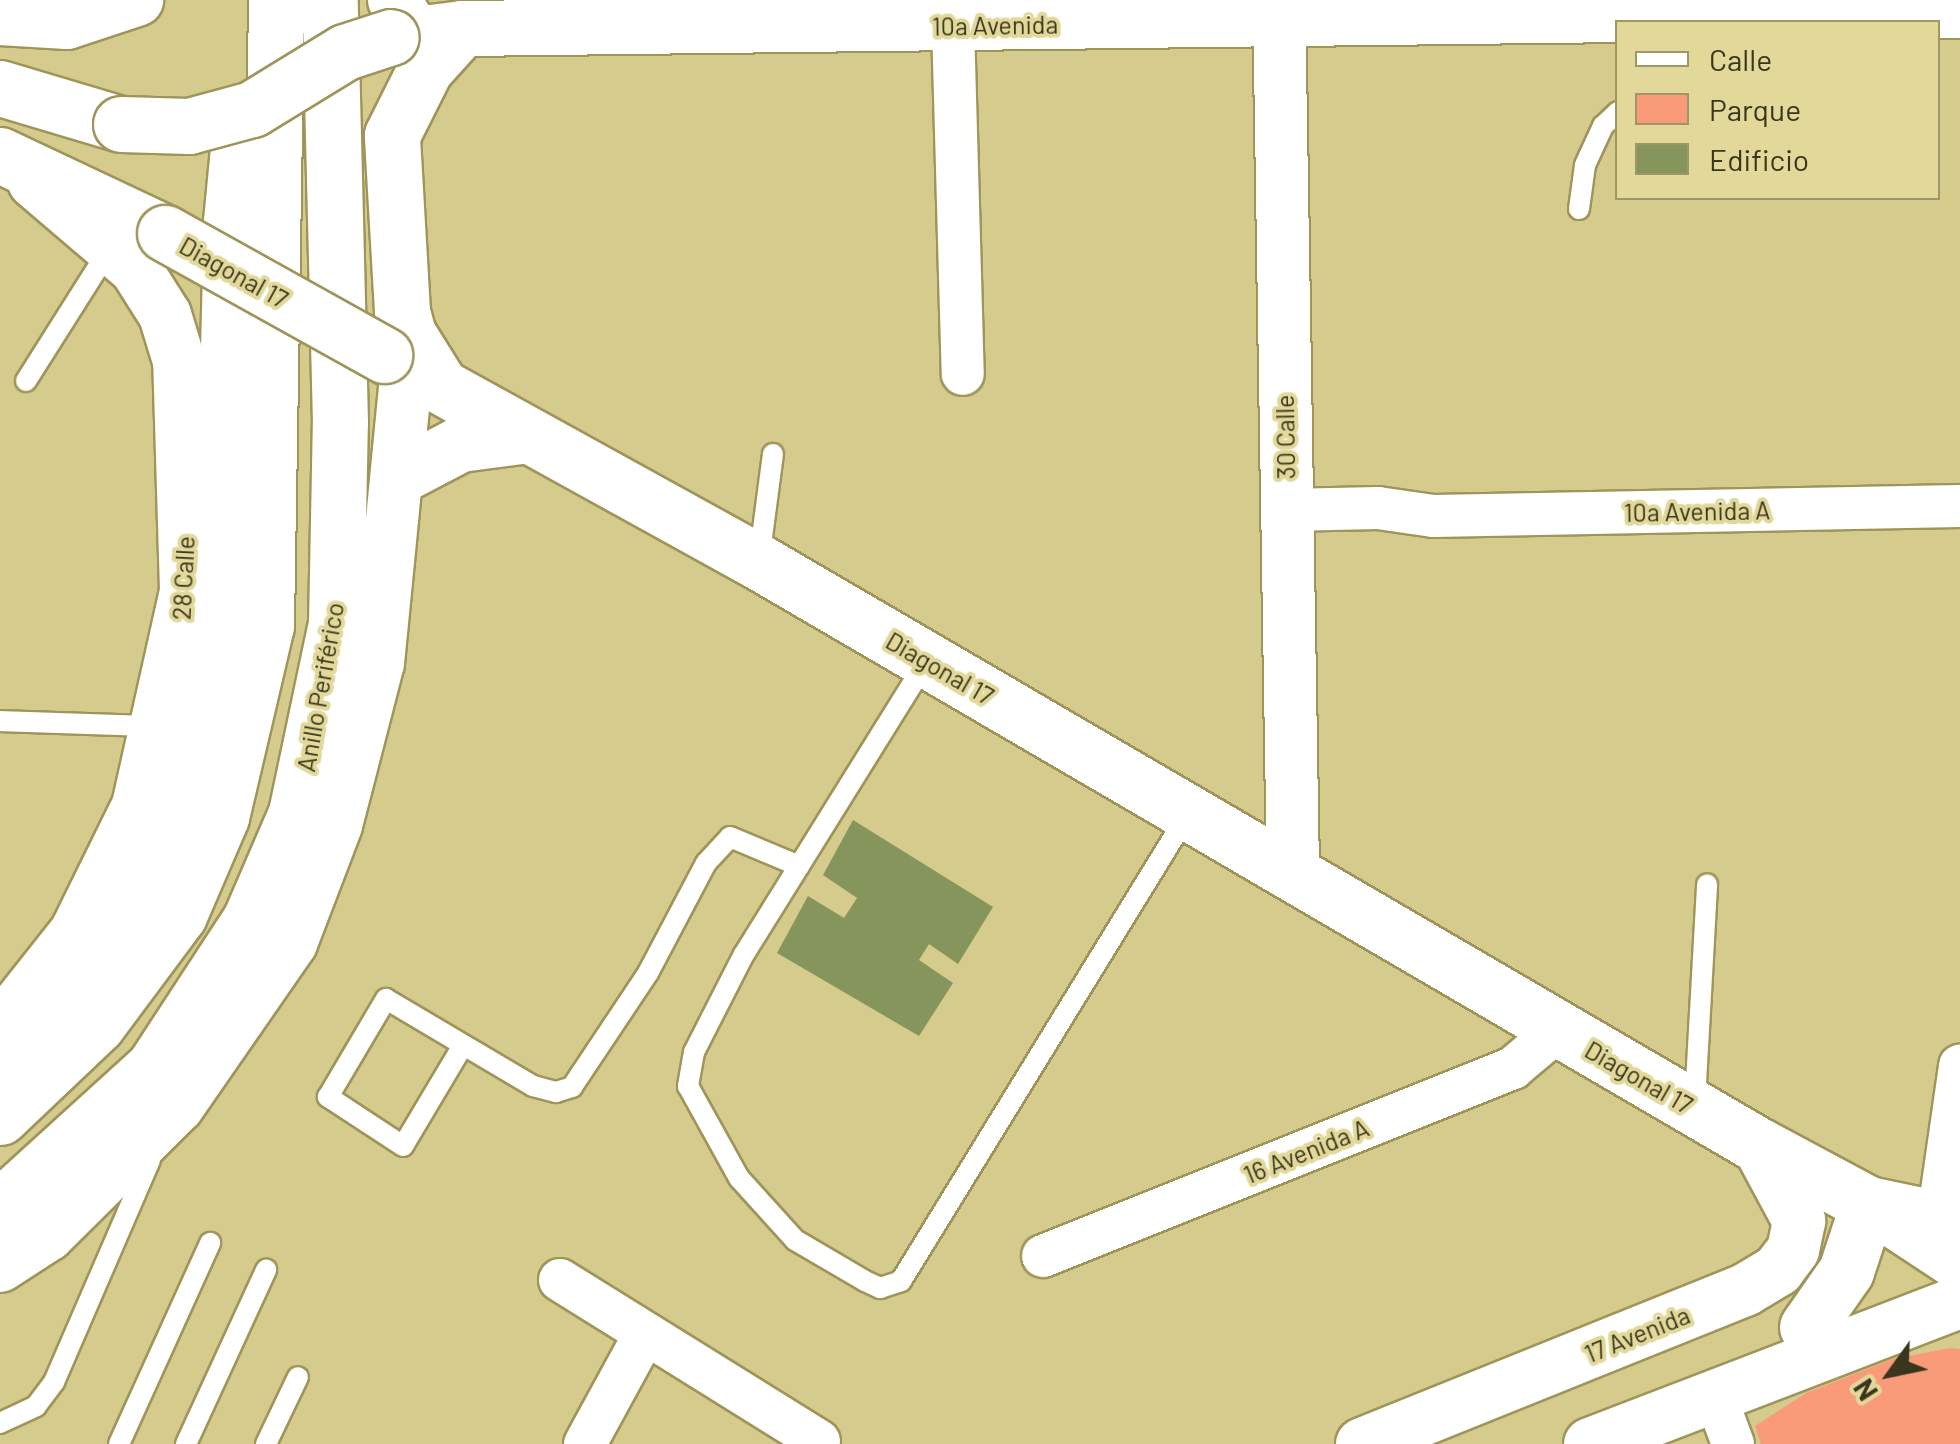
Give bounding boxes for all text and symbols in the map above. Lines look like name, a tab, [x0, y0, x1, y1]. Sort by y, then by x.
street label: 10a Avenida	[932, 9, 1058, 41]
legend	[1615, 20, 1940, 200]
text: Calle	[1709, 41, 1772, 77]
text: Parque	[1709, 91, 1801, 127]
text: Edificio	[1709, 141, 1809, 177]
street label: Diagonal 17	[175, 230, 293, 314]
street label: 30 Calle	[1269, 394, 1301, 480]
street label: 10a Avenida A	[1624, 495, 1770, 527]
street label: 28 Calle	[166, 535, 200, 621]
street label: Anillo Periférico	[290, 600, 350, 774]
street label: Diagonal 17	[881, 625, 999, 711]
street label: Diagonal 17	[1580, 1034, 1698, 1120]
street label: 16 Avenida A	[1239, 1112, 1373, 1190]
street label: 17 Avenida	[1580, 1299, 1694, 1369]
north arrow	[1840, 1324, 1940, 1424]
text: N	[1846, 1373, 1884, 1407]

